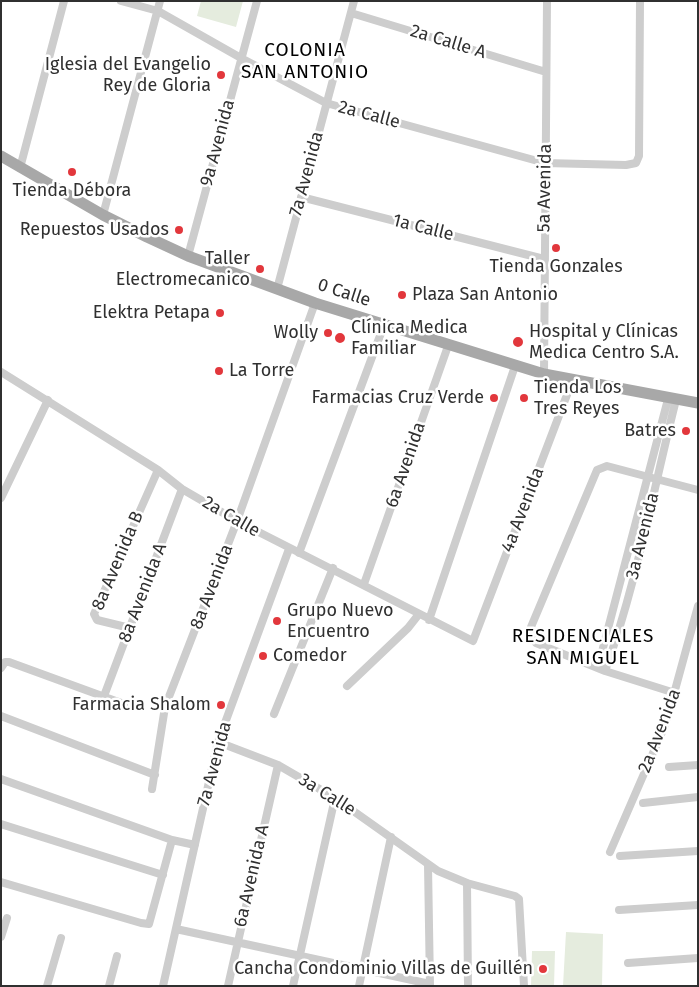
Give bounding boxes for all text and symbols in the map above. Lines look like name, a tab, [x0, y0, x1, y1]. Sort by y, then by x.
street label: 2a Calle A	[407, 20, 489, 64]
district label: COLONIA SAN ANTONIO	[240, 40, 370, 84]
place label: Iglesia del Evangelio Rey de Gloria	[45, 54, 211, 96]
marker: Iglesia del Evangelio Rey de Gloria	[215, 69, 227, 81]
street label: 2a Calle	[336, 96, 402, 134]
street label: 9a Avenida	[196, 97, 240, 189]
street label: 7a Avenida	[285, 129, 329, 219]
street label: 5a Avenida	[533, 143, 557, 233]
marker: Tienda Débora	[66, 166, 78, 178]
place label: Tienda Débora	[13, 180, 131, 202]
street label: 1a Calle	[390, 210, 456, 246]
place label: Repuestos Usados	[20, 219, 169, 241]
marker: Repuestos Usados	[173, 224, 185, 236]
marker: Tienda Gonzales	[550, 242, 562, 254]
place label: Taller Electromecanico	[116, 248, 250, 290]
place label: Tienda Gonzales	[489, 256, 623, 278]
marker: Taller Electromecanico	[254, 263, 266, 275]
street label: 0 Calle	[315, 274, 373, 312]
place label: Plaza San Antonio	[412, 284, 558, 306]
marker: Plaza San Antonio	[396, 289, 408, 301]
place label: Elektra Petapa	[93, 302, 210, 324]
marker: Elektra Petapa	[214, 307, 226, 319]
place label: Clínica Medica Familiar	[351, 317, 468, 359]
place label: Hospital y Clínicas Medica Centro S.A.	[529, 321, 679, 364]
place label: Wolly	[274, 322, 318, 344]
marker: Wolly	[322, 327, 334, 339]
marker: Clínica Medica Familiar	[333, 331, 347, 345]
marker: Hospital y Clínicas Medica Centro S.A.	[511, 335, 525, 349]
place label: La Torre	[229, 360, 294, 382]
marker: La Torre	[213, 365, 225, 377]
place label: Tienda Los Tres Reyes	[534, 377, 621, 419]
place label: Farmacias Cruz Verde	[312, 387, 484, 409]
marker: Farmacias Cruz Verde	[488, 392, 500, 404]
marker: Tienda Los Tres Reyes	[518, 392, 530, 404]
street label: 6a Avenida	[381, 419, 431, 511]
place label: Batres	[624, 420, 676, 442]
marker: Batres	[680, 425, 692, 437]
street label: 4a Avenida	[497, 464, 549, 556]
street label: 3a Avenida	[622, 490, 664, 582]
street label: 2a Calle	[198, 492, 264, 542]
street label: 8a Avenida B	[87, 508, 149, 614]
street label: 8a Avenida A	[114, 540, 172, 646]
street label: 8a Avenida	[186, 541, 238, 633]
place label: Grupo Nuevo Encuentro	[287, 600, 394, 642]
marker: Grupo Nuevo Encuentro	[271, 615, 283, 627]
district label: RESIDENCIALES SAN MIGUEL	[510, 626, 656, 670]
place label: Comedor	[273, 645, 347, 667]
marker: Comedor	[257, 650, 269, 662]
street label: 2a Avenida	[634, 686, 686, 776]
place label: Farmacia Shalom	[72, 694, 211, 716]
marker: Farmacia Shalom	[215, 699, 227, 711]
street label: 7a Avenida	[193, 719, 237, 809]
street label: 3a Calle	[294, 769, 360, 821]
street label: 6a Avenida A	[230, 823, 274, 929]
place label: Cancha Condominio Villas de Guillén	[234, 958, 533, 980]
marker: Cancha Condominio Villas de Guillén	[537, 963, 549, 975]

